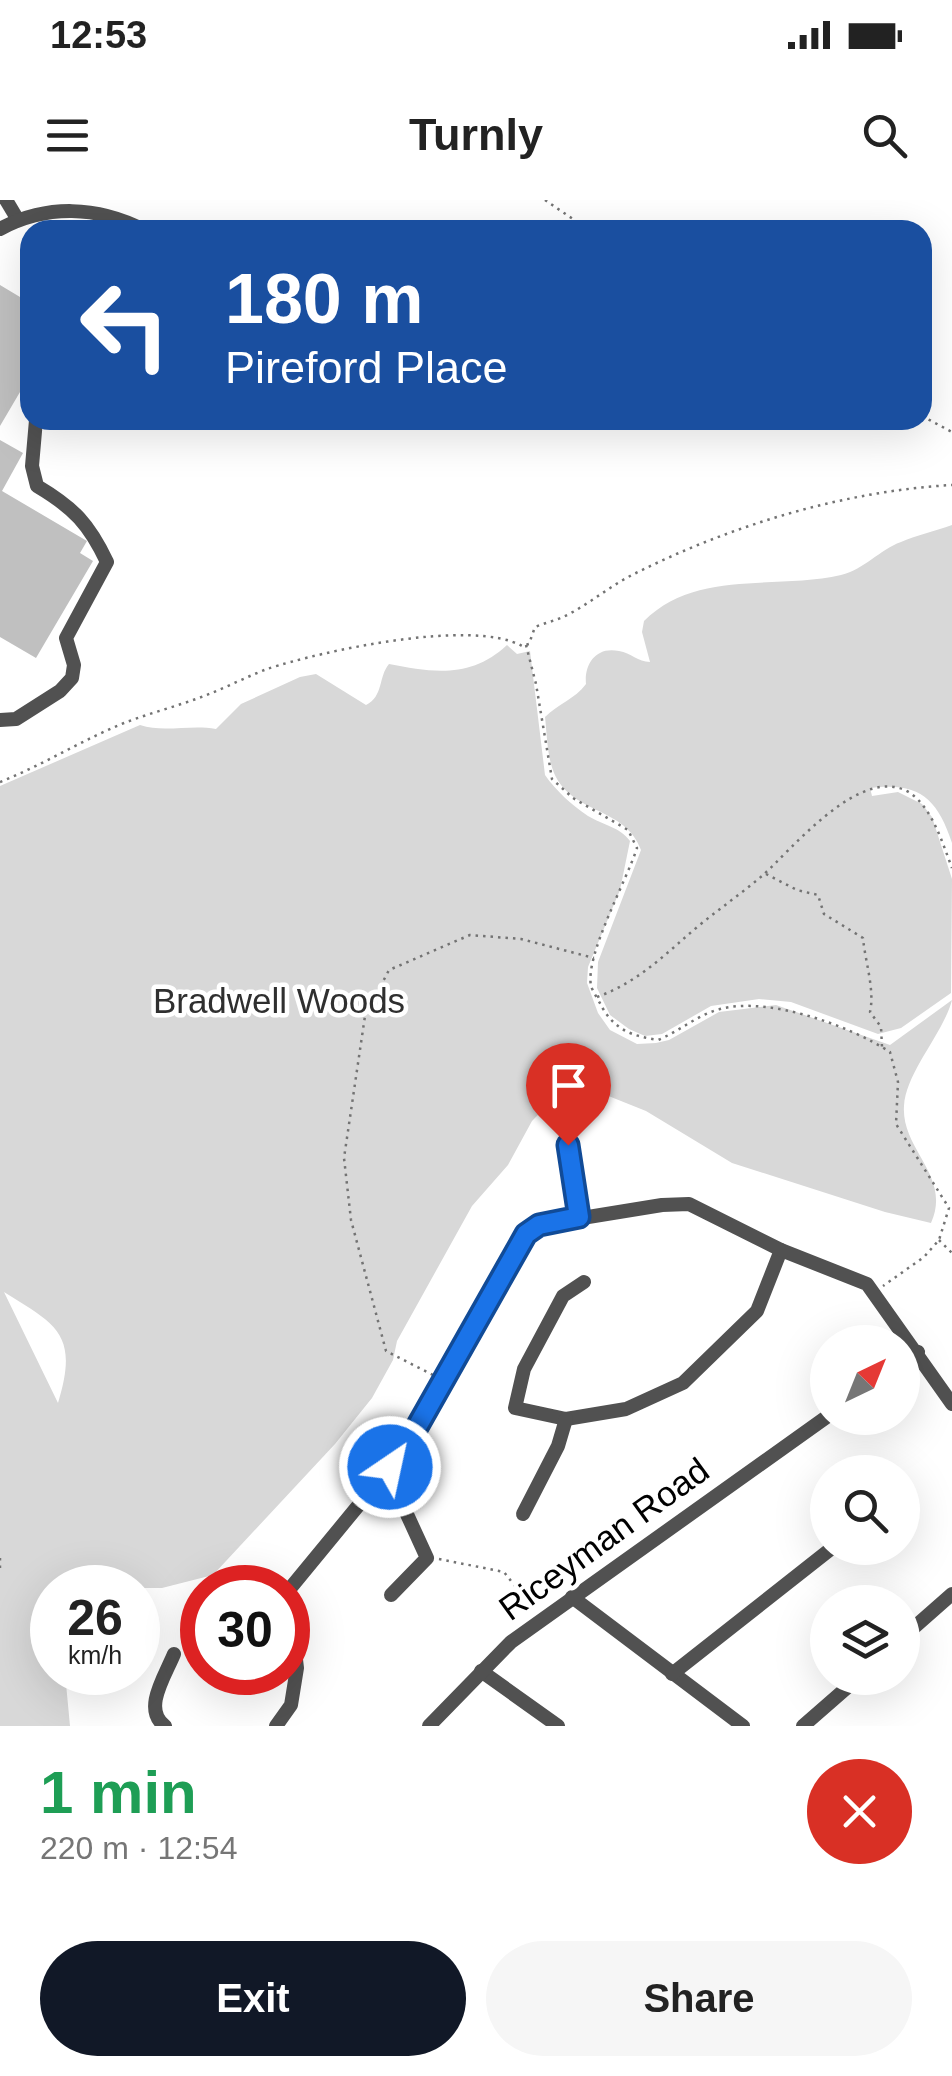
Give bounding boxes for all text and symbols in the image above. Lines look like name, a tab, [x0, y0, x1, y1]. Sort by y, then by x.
text: 12:53	[50, 14, 147, 56]
icon: menu	[40, 108, 95, 163]
icon: search	[857, 108, 912, 163]
text: Turnly	[409, 109, 543, 160]
icon: left	[60, 260, 190, 390]
text: 180 m	[225, 260, 423, 338]
text: Pireford Place	[225, 342, 508, 393]
park label: Bradwell Woods	[153, 981, 405, 1020]
pin	[526, 1043, 611, 1146]
icon: arrive	[541, 1058, 596, 1113]
north arrow	[810, 1325, 920, 1435]
map controls	[810, 1325, 920, 1695]
position arrow	[338, 1415, 442, 1519]
street label: Riceyman Road	[492, 1450, 716, 1628]
button: search	[810, 1455, 920, 1565]
speed limit sign: 30	[180, 1565, 310, 1695]
button: layers	[810, 1585, 920, 1695]
text: 26	[67, 1590, 123, 1646]
text: km/h	[68, 1641, 122, 1669]
text: 1 min	[40, 1759, 197, 1826]
button: close	[807, 1759, 912, 1864]
text: 220 m · 12:54	[40, 1830, 237, 1866]
button: Exit	[40, 1941, 466, 2056]
button: Share	[486, 1941, 912, 2056]

